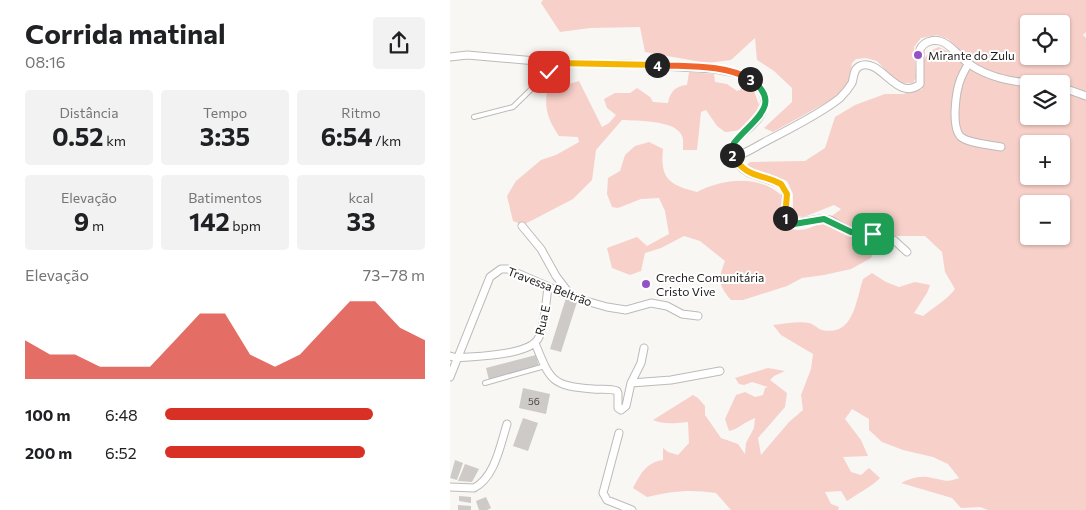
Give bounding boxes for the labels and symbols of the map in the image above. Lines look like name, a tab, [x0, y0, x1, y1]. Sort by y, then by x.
place label: Mirante do Zulu	[928, 48, 1015, 62]
marker: Mirante do Zulu	[912, 49, 924, 61]
pin	[528, 51, 570, 93]
pin: 4	[644, 52, 670, 78]
pin: 3	[738, 66, 762, 92]
pin: 2	[720, 142, 744, 168]
pin: 1	[772, 206, 798, 230]
pin	[852, 213, 894, 255]
street label: Travessa Beltrão	[506, 263, 594, 309]
place label: Creche Comunitária Cristo Vive	[656, 270, 764, 298]
marker: Creche Comunitária Cristo Vive	[640, 278, 652, 290]
street label: Rua E	[532, 304, 552, 336]
house number: 56	[528, 395, 540, 407]

